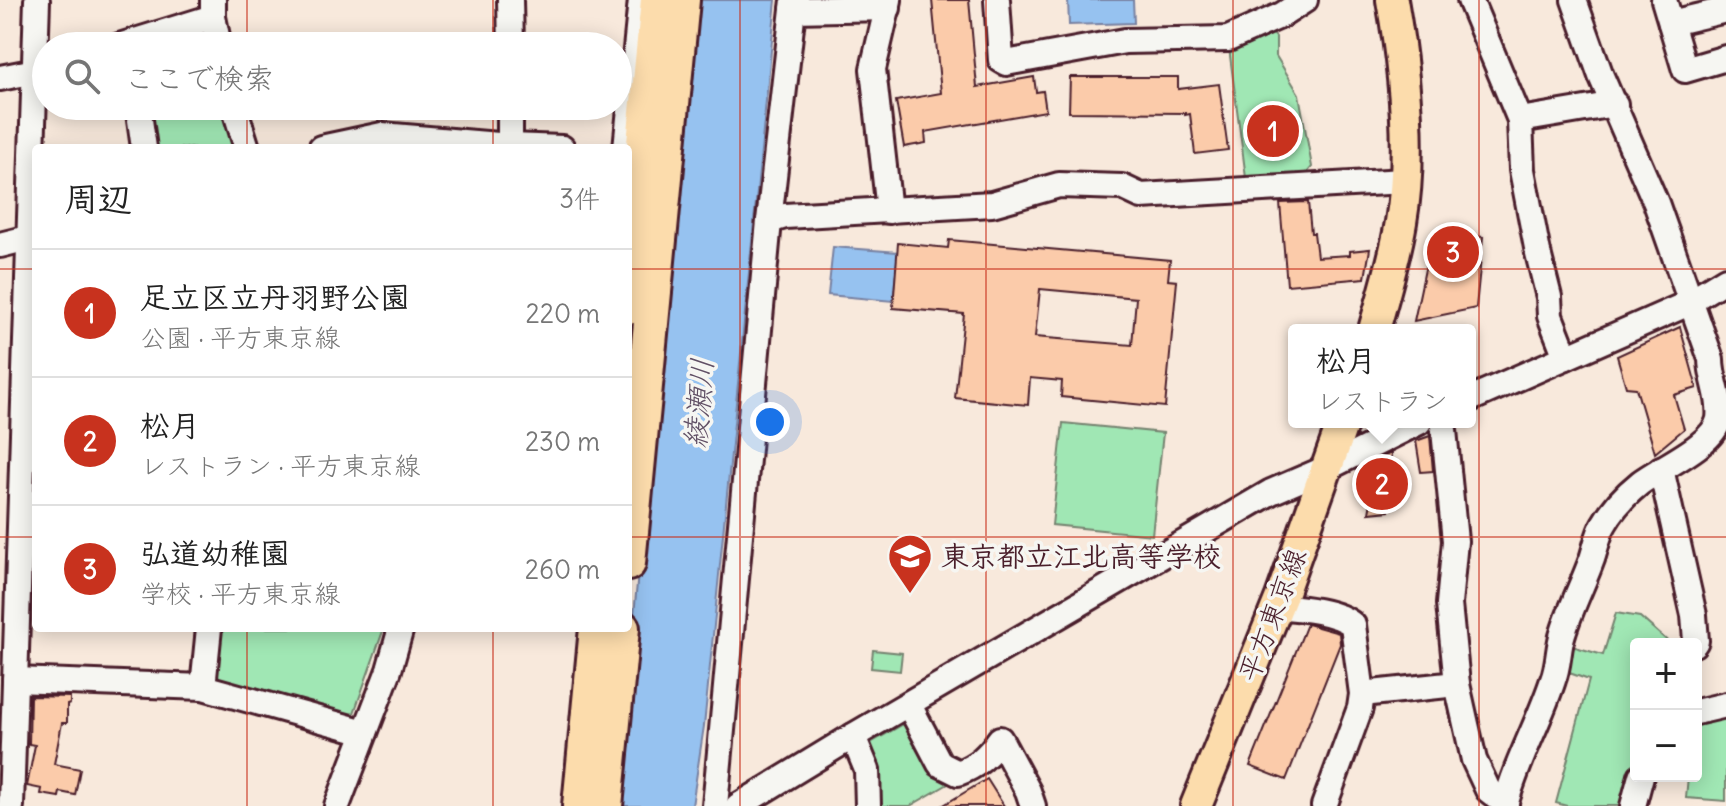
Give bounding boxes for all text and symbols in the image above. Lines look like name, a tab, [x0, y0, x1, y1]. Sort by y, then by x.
search box	[32, 32, 632, 120]
icon: search	[60, 54, 104, 98]
text: ここで検索	[124, 59, 274, 97]
pin: 1	[1247, 101, 1299, 161]
text: 周辺	[64, 177, 132, 220]
text: 3件	[559, 182, 600, 215]
pin: 3	[1427, 222, 1479, 282]
text: 足立区立丹羽野公園	[140, 278, 410, 316]
text: 1	[85, 297, 95, 330]
text: 220 m	[525, 297, 600, 330]
text: 公園 · 平方東京線	[140, 321, 340, 354]
popup	[1288, 324, 1476, 428]
text: 松月	[1316, 341, 1376, 379]
water label: 綾瀬川	[675, 356, 721, 449]
text: レストラン	[1316, 384, 1448, 417]
your location	[750, 402, 790, 442]
text: 松月	[140, 406, 200, 444]
text: 2	[83, 425, 97, 458]
text: 230 m	[525, 425, 600, 458]
text: レストラン · 平方東京線	[140, 449, 420, 482]
pin: 2	[1356, 454, 1408, 514]
school or university icon: 東京都立江北高等学校	[886, 532, 934, 595]
text: 弘道幼稚園	[140, 534, 290, 572]
place label: 東京都立江北高等学校	[941, 538, 1221, 574]
street label: 平方東京線	[1230, 543, 1314, 687]
text: 3	[83, 553, 97, 586]
text: 260 m	[525, 553, 600, 586]
text: 学校 · 平方東京線	[140, 577, 340, 610]
map controls	[1630, 638, 1702, 782]
button: +	[1630, 638, 1702, 710]
button: −	[1630, 710, 1702, 782]

